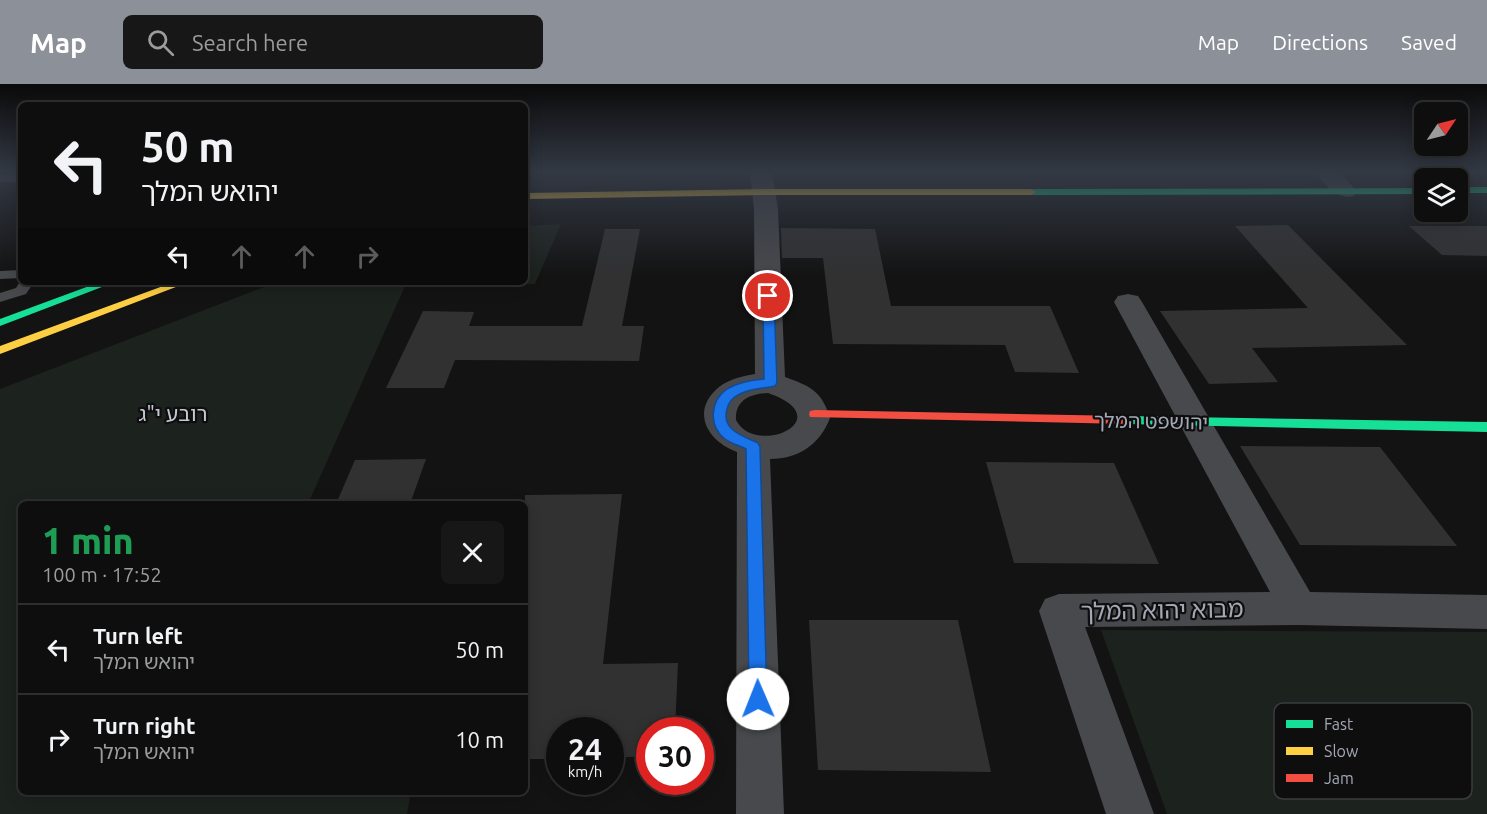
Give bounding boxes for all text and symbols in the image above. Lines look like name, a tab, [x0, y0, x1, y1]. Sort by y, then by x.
search box	[123, 15, 543, 69]
icon: search	[144, 26, 177, 59]
text: Map	[30, 27, 87, 58]
text: Search here	[192, 30, 308, 55]
text: Map	[1198, 30, 1239, 54]
text: Directions	[1272, 30, 1368, 54]
text: Saved	[1401, 30, 1457, 54]
north arrow	[1414, 102, 1468, 156]
map controls	[1414, 102, 1468, 222]
text: 50 m	[141, 123, 235, 170]
icon: left	[42, 126, 120, 204]
button: layers	[1414, 168, 1468, 222]
text: יהואש המלך	[141, 176, 279, 206]
icon: left	[162, 240, 195, 273]
icon: ahead	[225, 240, 258, 273]
icon: ahead	[288, 240, 321, 273]
icon: right	[351, 240, 384, 273]
pin	[742, 270, 793, 321]
icon: arrive	[751, 279, 784, 312]
district label: רובע י"ג	[139, 401, 207, 425]
street label: יהושפט המלך	[1094, 409, 1208, 433]
text: 1 min	[42, 520, 134, 561]
button: close	[441, 521, 504, 584]
text: 100 m · 17:52	[42, 563, 162, 586]
street label: מבוא יהוא המלך	[1080, 595, 1244, 625]
text: Turn left	[93, 623, 183, 648]
icon: left	[42, 633, 75, 666]
text: 50 m	[455, 637, 504, 662]
text: יהואש המלך	[93, 650, 195, 673]
position arrow	[726, 667, 790, 731]
legend	[1274, 703, 1472, 799]
text: Turn right	[93, 713, 195, 738]
text: Fast	[1324, 715, 1354, 733]
speed limit sign: 30	[636, 717, 714, 795]
icon: right	[42, 723, 75, 756]
text: 10 m	[455, 727, 504, 752]
text: 24	[568, 732, 602, 766]
text: יהואש המלך	[93, 740, 195, 763]
text: Slow	[1324, 742, 1359, 760]
text: km/h	[568, 763, 602, 780]
text: Jam	[1324, 769, 1354, 787]

